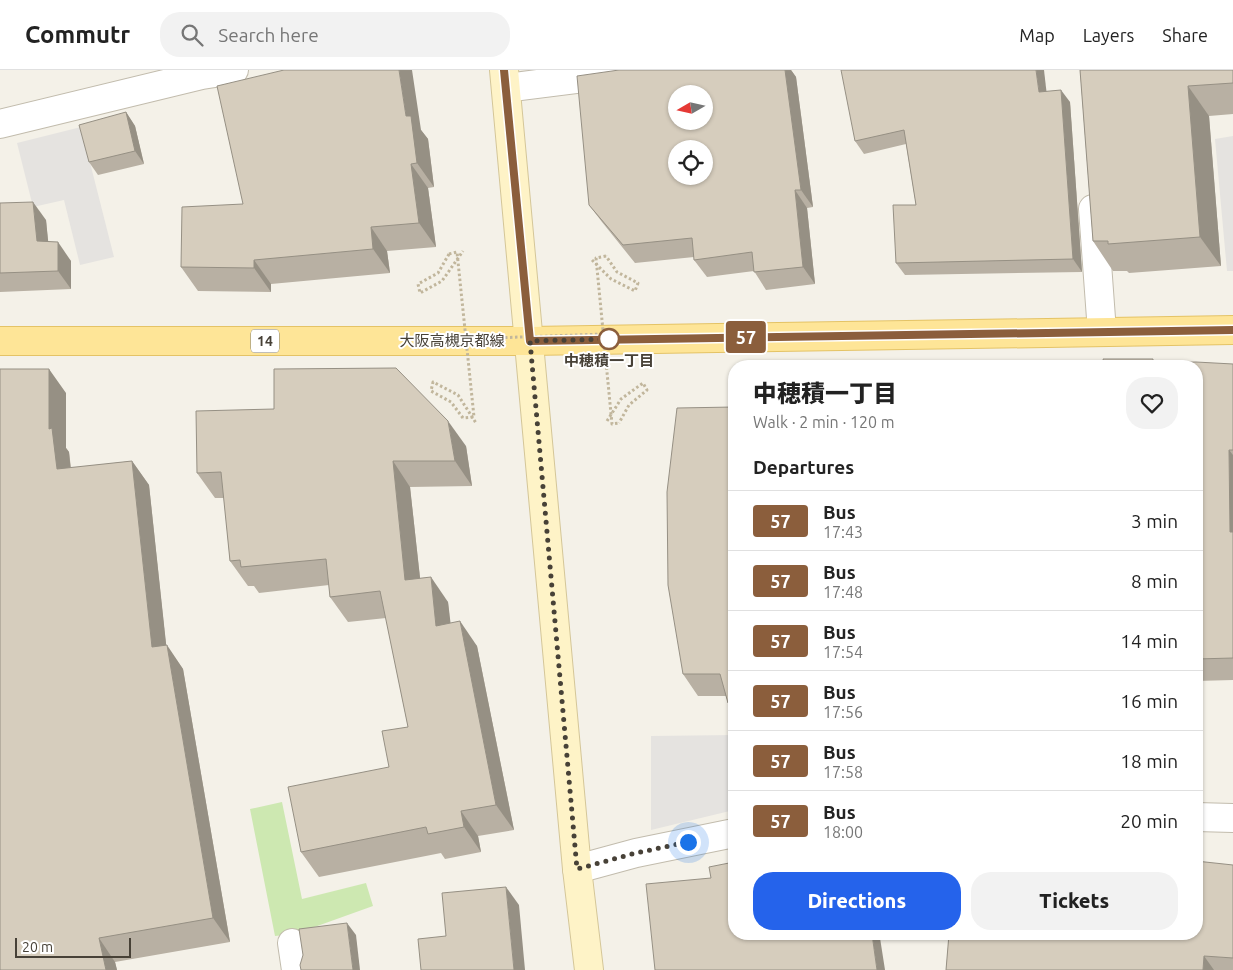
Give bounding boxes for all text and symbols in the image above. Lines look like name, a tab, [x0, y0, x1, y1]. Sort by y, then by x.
search box	[160, 12, 510, 57]
text: Commutr	[25, 21, 130, 48]
icon: search	[178, 21, 206, 49]
text: Search here	[218, 24, 319, 46]
text: Map	[1019, 25, 1055, 45]
text: Layers	[1083, 25, 1134, 45]
text: Share	[1162, 25, 1208, 45]
north arrow	[668, 85, 712, 130]
map controls	[668, 85, 713, 185]
button: locate	[668, 140, 713, 185]
line badge: 57	[724, 321, 768, 353]
text: 57	[736, 327, 756, 347]
marker: 中穂積一丁目	[598, 328, 620, 350]
road number: 14	[251, 330, 279, 352]
street label: 大阪高槻京都線	[399, 332, 505, 349]
place label: 中穂積一丁目	[564, 352, 654, 369]
button: heart	[1126, 377, 1178, 429]
text: 中穂積一丁目	[753, 380, 897, 407]
text: Walk · 2 min · 120 m	[753, 413, 895, 431]
text: Departures	[753, 456, 854, 478]
text: Bus	[823, 501, 856, 523]
text: 3 min	[1131, 510, 1178, 532]
text: 57	[770, 511, 791, 531]
text: 17:43	[823, 523, 863, 541]
text: Bus	[823, 561, 856, 583]
text: 8 min	[1131, 570, 1178, 592]
text: 57	[770, 571, 791, 591]
text: 17:48	[823, 583, 863, 601]
text: Bus	[823, 621, 856, 643]
text: 14 min	[1120, 630, 1178, 652]
text: 57	[770, 631, 791, 651]
text: 17:54	[823, 643, 863, 661]
text: Bus	[823, 681, 856, 703]
text: 16 min	[1120, 690, 1178, 712]
text: 57	[770, 691, 791, 711]
text: 17:56	[823, 703, 863, 721]
text: Bus	[823, 741, 856, 763]
text: 18 min	[1120, 750, 1178, 772]
text: 57	[770, 751, 791, 771]
text: 17:58	[823, 763, 863, 781]
text: Bus	[823, 801, 856, 823]
text: 20 min	[1120, 810, 1178, 832]
text: 57	[770, 811, 791, 831]
text: 18:00	[823, 823, 863, 841]
your location	[676, 830, 701, 855]
button: Directions	[753, 872, 961, 930]
button: Tickets	[971, 872, 1178, 930]
scale bar	[15, 935, 131, 958]
text: 20 m	[22, 939, 53, 955]

